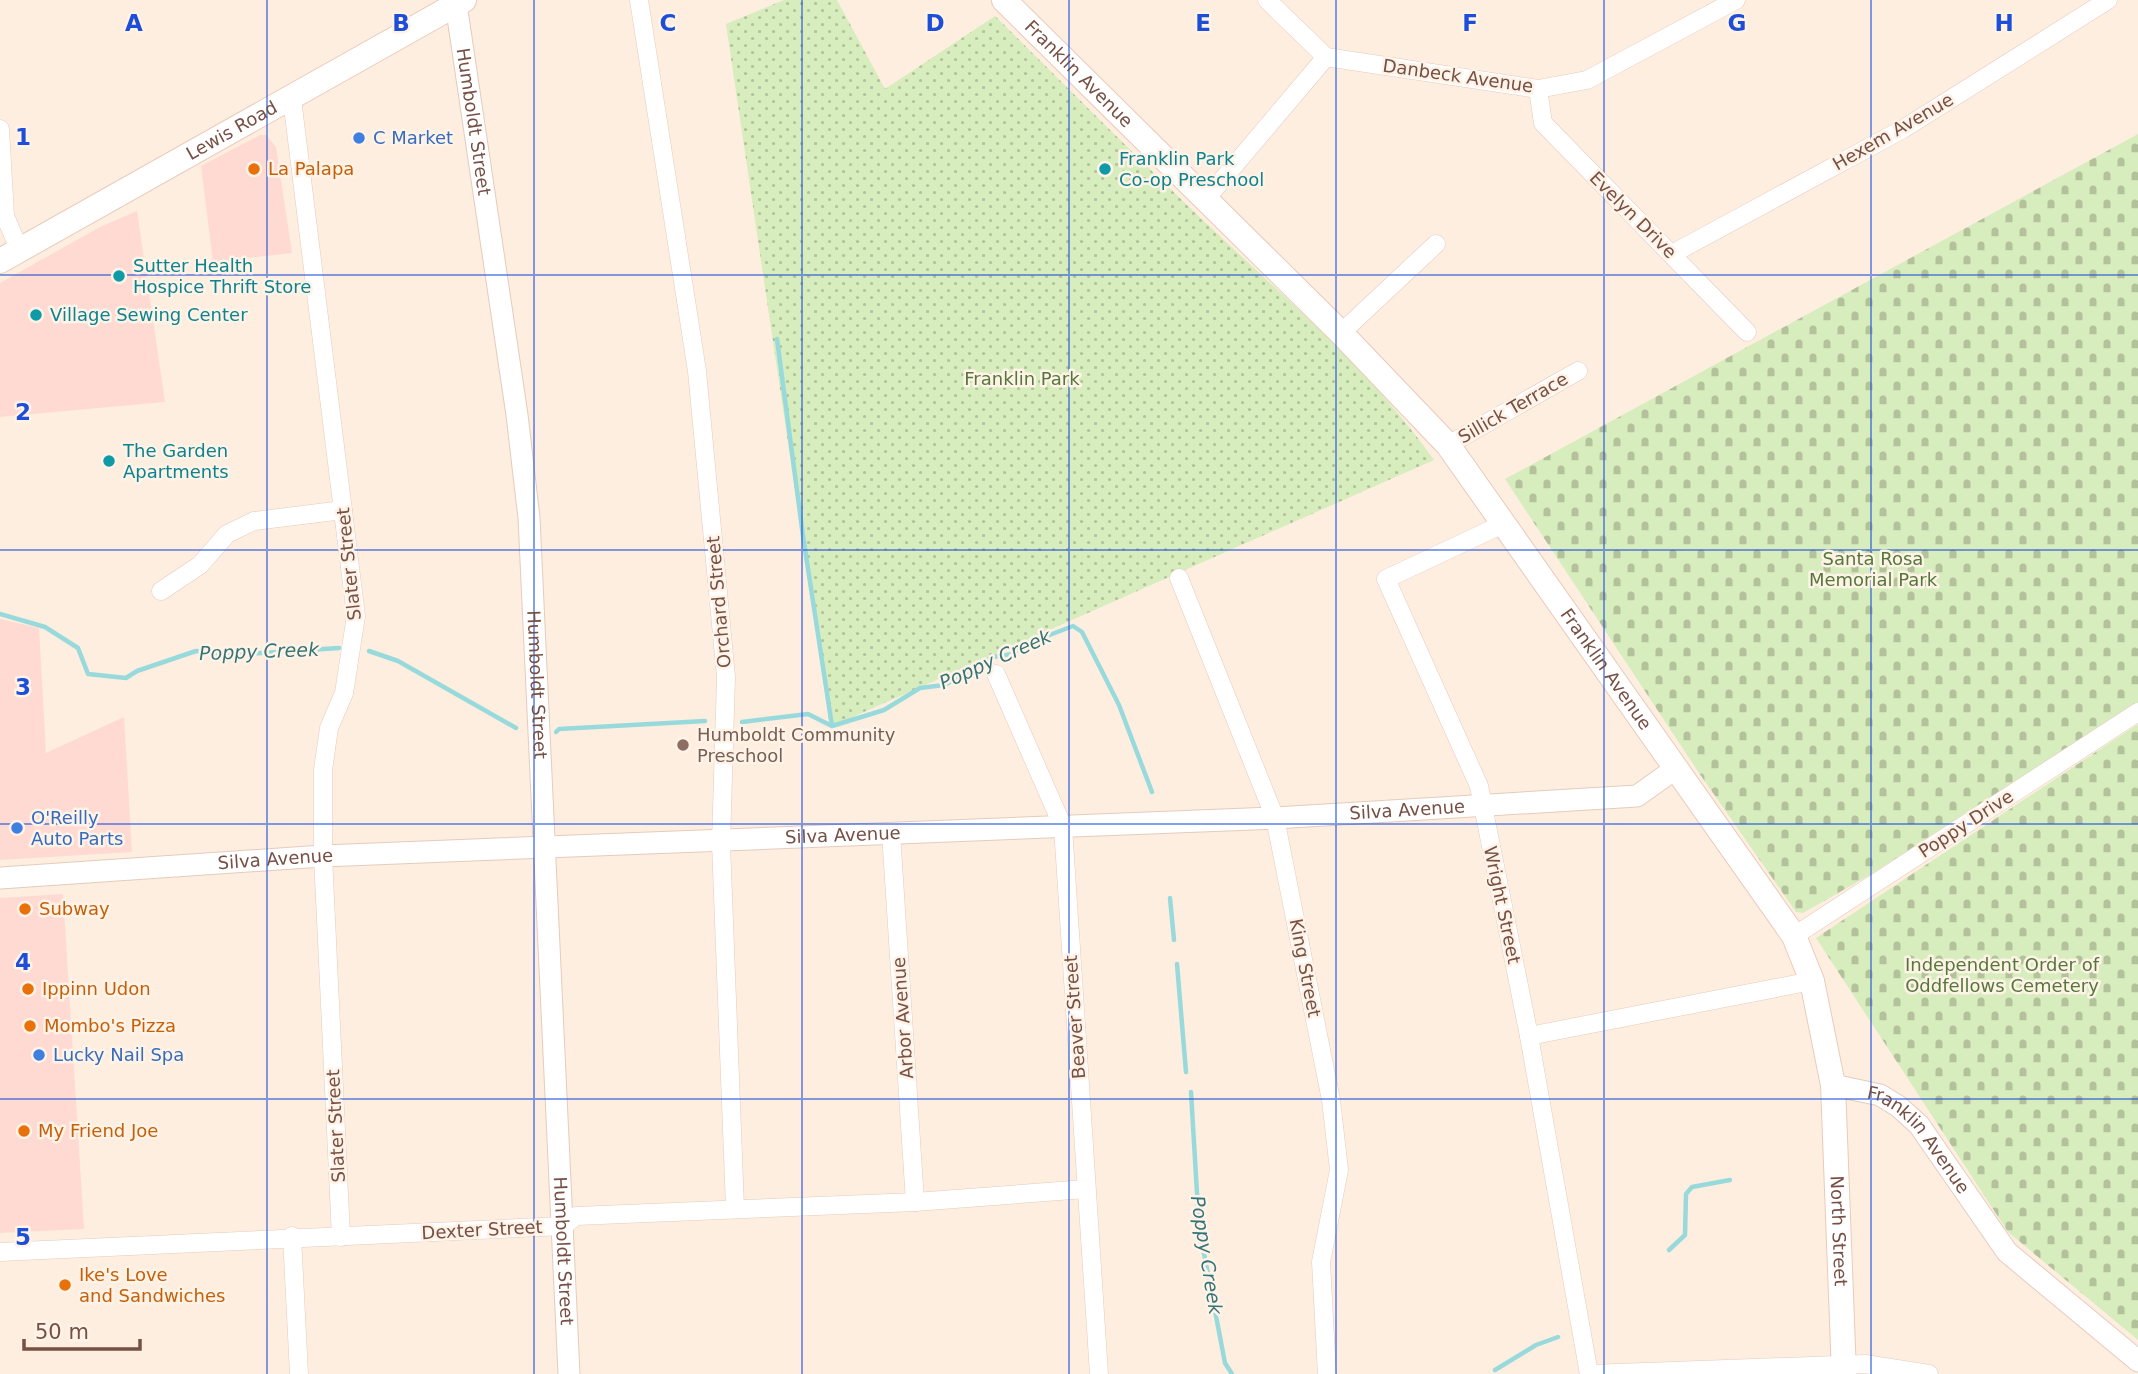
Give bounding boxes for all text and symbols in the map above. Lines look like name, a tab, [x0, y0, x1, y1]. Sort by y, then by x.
text: A	[125, 10, 143, 36]
text: B	[392, 10, 410, 36]
text: C	[660, 10, 676, 36]
text: D	[925, 10, 945, 36]
text: E	[1195, 10, 1211, 36]
text: F	[1462, 10, 1478, 36]
text: G	[1728, 10, 1746, 36]
text: H	[1994, 10, 2014, 36]
street label: Franklin Avenue	[1021, 16, 1137, 131]
street label: Humboldt Street	[453, 46, 495, 197]
street label: Danbeck Avenue	[1381, 55, 1535, 96]
street label: Hexem Avenue	[1829, 89, 1957, 175]
street label: Lewis Road	[182, 96, 281, 164]
text: 1	[15, 124, 31, 150]
place label: C Market	[373, 127, 453, 148]
marker: C Market	[351, 130, 367, 146]
place label: Franklin Park Co-op Preschool	[1119, 148, 1264, 190]
place label: La Palapa	[268, 158, 354, 179]
marker: La Palapa	[246, 161, 262, 177]
marker: Franklin Park Co-op Preschool	[1097, 161, 1113, 177]
street label: Evelyn Drive	[1586, 167, 1681, 262]
place label: Sutter Health Hospice Thrift Store	[133, 255, 311, 297]
marker: Sutter Health Hospice Thrift Store	[111, 268, 127, 284]
place label: Village Sewing Center	[50, 304, 248, 325]
marker: Village Sewing Center	[28, 307, 44, 323]
park label: Franklin Park	[964, 368, 1080, 389]
street label: Sillick Terrace	[1454, 368, 1571, 447]
text: 2	[15, 399, 31, 425]
place label: The Garden Apartments	[122, 440, 229, 482]
marker: The Garden Apartments	[101, 453, 117, 469]
street label: Slater Street	[332, 507, 365, 622]
street label: Orchard Street	[702, 535, 735, 669]
park label: Santa Rosa Memorial Park	[1809, 548, 1938, 590]
street label: Franklin Avenue	[1557, 604, 1656, 734]
street label: Humboldt Street	[523, 610, 551, 759]
water label: Poppy Creek	[936, 624, 1055, 693]
water label: Poppy Creek	[199, 638, 320, 664]
text: 3	[15, 674, 31, 700]
place label: Humboldt Community Preschool	[697, 724, 896, 766]
marker: Humboldt Community Preschool	[675, 737, 691, 753]
street label: Poppy Drive	[1915, 785, 2017, 862]
street label: Silva Avenue	[1349, 795, 1466, 823]
place label: O'Reilly Auto Parts	[31, 807, 123, 849]
marker: O'Reilly Auto Parts	[9, 820, 25, 836]
street label: Silva Avenue	[785, 822, 901, 848]
street label: Wright Street	[1480, 844, 1525, 966]
street label: Silva Avenue	[217, 845, 334, 873]
place label: Subway	[39, 898, 110, 919]
marker: Subway	[17, 901, 33, 917]
street label: King Street	[1286, 917, 1325, 1019]
text: 4	[15, 949, 31, 975]
street label: Beaver Street	[1060, 954, 1089, 1080]
park label: Independent Order of Oddfellows Cemetery	[1905, 954, 2100, 996]
street label: Arbor Avenue	[888, 956, 917, 1080]
place label: Ippinn Udon	[42, 978, 151, 999]
marker: Ippinn Udon	[20, 981, 36, 997]
place label: Mombo's Pizza	[44, 1015, 176, 1036]
marker: Mombo's Pizza	[22, 1018, 38, 1034]
place label: Lucky Nail Spa	[53, 1044, 184, 1065]
marker: Lucky Nail Spa	[31, 1047, 47, 1063]
street label: Slater Street	[322, 1069, 349, 1183]
street label: Franklin Avenue	[1865, 1082, 1974, 1197]
place label: My Friend Joe	[38, 1120, 158, 1141]
marker: My Friend Joe	[16, 1123, 32, 1139]
street label: North Street	[1826, 1175, 1852, 1287]
street label: Humboldt Street	[550, 1176, 578, 1326]
water label: Poppy Creek	[1187, 1194, 1227, 1317]
street label: Dexter Street	[421, 1216, 543, 1243]
text: 5	[15, 1224, 31, 1250]
place label: Ike's Love and Sandwiches	[79, 1264, 225, 1306]
marker: Ike's Love and Sandwiches	[57, 1277, 73, 1293]
scale bar	[24, 1308, 140, 1352]
text: 50 m	[35, 1320, 89, 1344]

